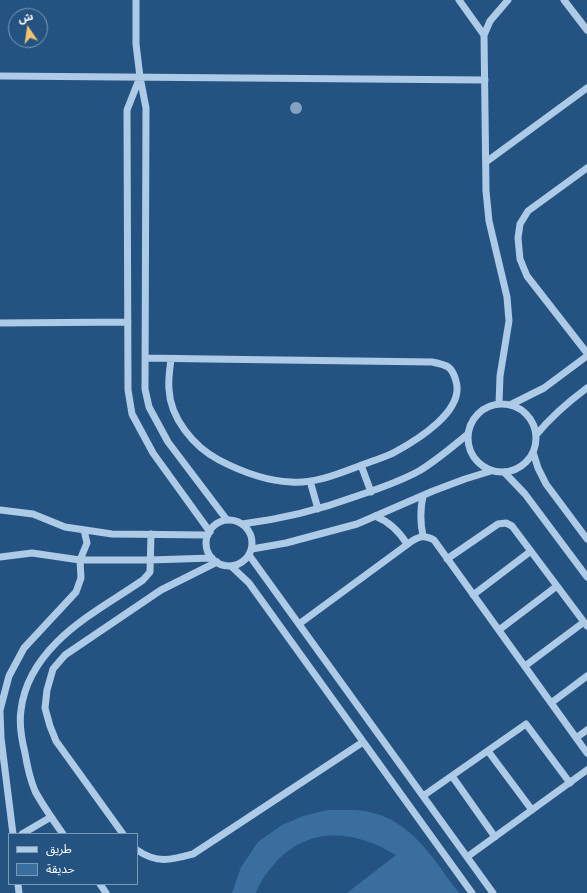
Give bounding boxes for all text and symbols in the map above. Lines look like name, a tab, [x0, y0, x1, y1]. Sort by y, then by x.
north arrow	[8, 8, 48, 48]
text: ش	[17, 9, 34, 26]
legend	[8, 833, 138, 885]
text: طريق	[46, 841, 72, 857]
text: حديقة	[46, 861, 75, 877]

